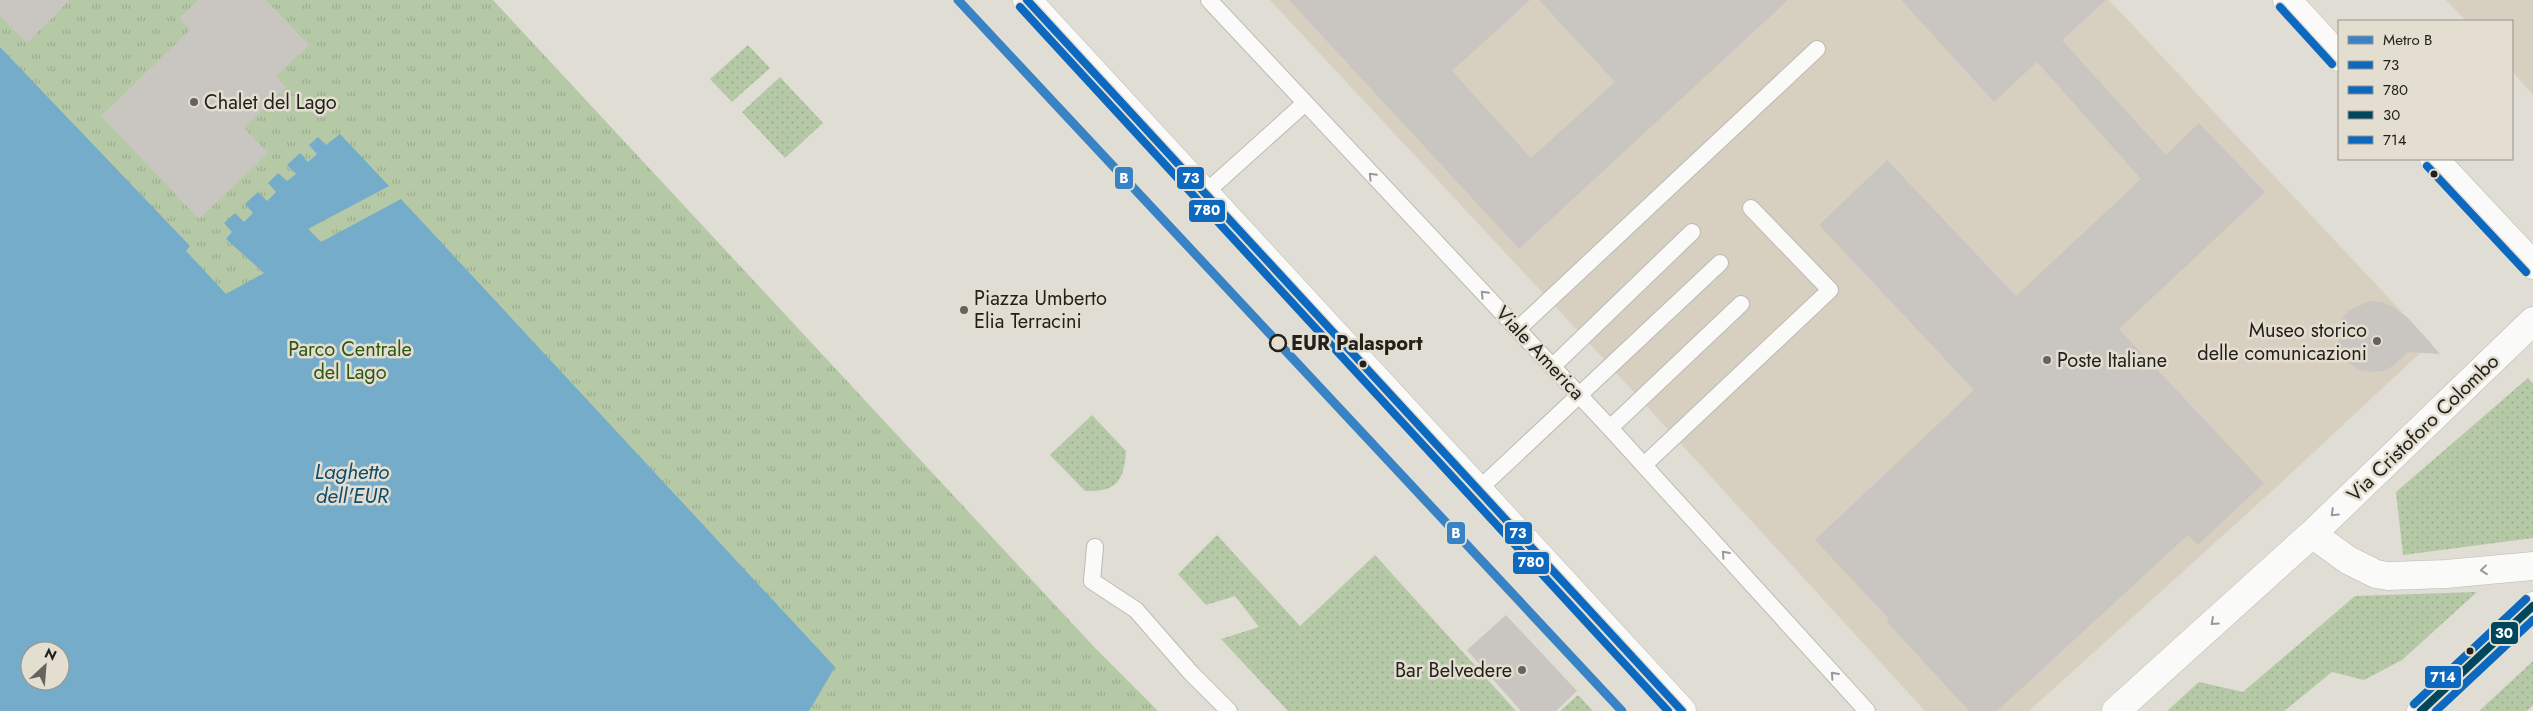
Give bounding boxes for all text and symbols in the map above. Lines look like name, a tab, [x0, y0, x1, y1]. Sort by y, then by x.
legend	[2338, 20, 2513, 160]
text: Metro B	[2383, 29, 2432, 51]
text: 73	[2383, 54, 2399, 76]
text: 780	[2383, 79, 2408, 101]
place label: Chalet del Lago	[204, 88, 337, 117]
marker: Chalet del Lago	[188, 96, 200, 108]
text: 30	[2383, 104, 2400, 126]
text: 714	[2383, 129, 2407, 151]
line badge: B	[1114, 166, 1134, 190]
line badge: 73	[1176, 166, 1205, 190]
text: B	[1119, 168, 1129, 188]
text: 73	[1182, 168, 1200, 188]
unlabelled marker	[2429, 169, 2439, 179]
one-way arrow	[1369, 173, 1378, 182]
line badge: 780	[1188, 199, 1226, 223]
text: 780	[1194, 200, 1220, 220]
place label: Piazza Umberto Elia Terracini	[974, 284, 1107, 336]
one-way arrow	[1481, 290, 1490, 299]
street label: Viale America	[1489, 299, 1591, 407]
marker: Piazza Umberto Elia Terracini	[958, 304, 970, 316]
place label: Museo storico delle comunicazioni	[2197, 316, 2367, 368]
place label: EUR Palasport	[1291, 329, 1423, 358]
marker: EUR Palasport	[1269, 334, 1287, 352]
park label: Parco Centrale del Lago	[288, 335, 412, 387]
marker: Museo storico delle comunicazioni	[2371, 335, 2383, 347]
place label: Poste Italiane	[2057, 346, 2167, 375]
street label: Via Cristoforo Colombo	[2340, 347, 2506, 509]
marker: Poste Italiane	[2041, 354, 2053, 366]
unlabelled marker	[1358, 359, 1368, 369]
water label: Laghetto dell'EUR	[315, 457, 389, 511]
one-way arrow	[2331, 507, 2340, 516]
line badge: B	[1446, 521, 1466, 545]
line badge: 73	[1504, 521, 1533, 545]
text: B	[1451, 523, 1461, 543]
text: 73	[1509, 523, 1527, 543]
line badge: 780	[1512, 551, 1550, 575]
one-way arrow	[1722, 551, 1731, 560]
text: 780	[1518, 552, 1544, 572]
one-way arrow	[2480, 564, 2488, 575]
one-way arrow	[2211, 617, 2220, 626]
line badge: 30	[2490, 621, 2519, 645]
text: 30	[2495, 623, 2513, 643]
north arrow	[20, 641, 70, 691]
text: N	[41, 643, 60, 666]
unlabelled marker	[2465, 646, 2475, 656]
place label: Bar Belvedere	[1395, 656, 1512, 685]
marker: Bar Belvedere	[1516, 664, 1528, 676]
line badge: 714	[2424, 665, 2462, 689]
text: 714	[2430, 667, 2456, 687]
one-way arrow	[1831, 671, 1840, 680]

